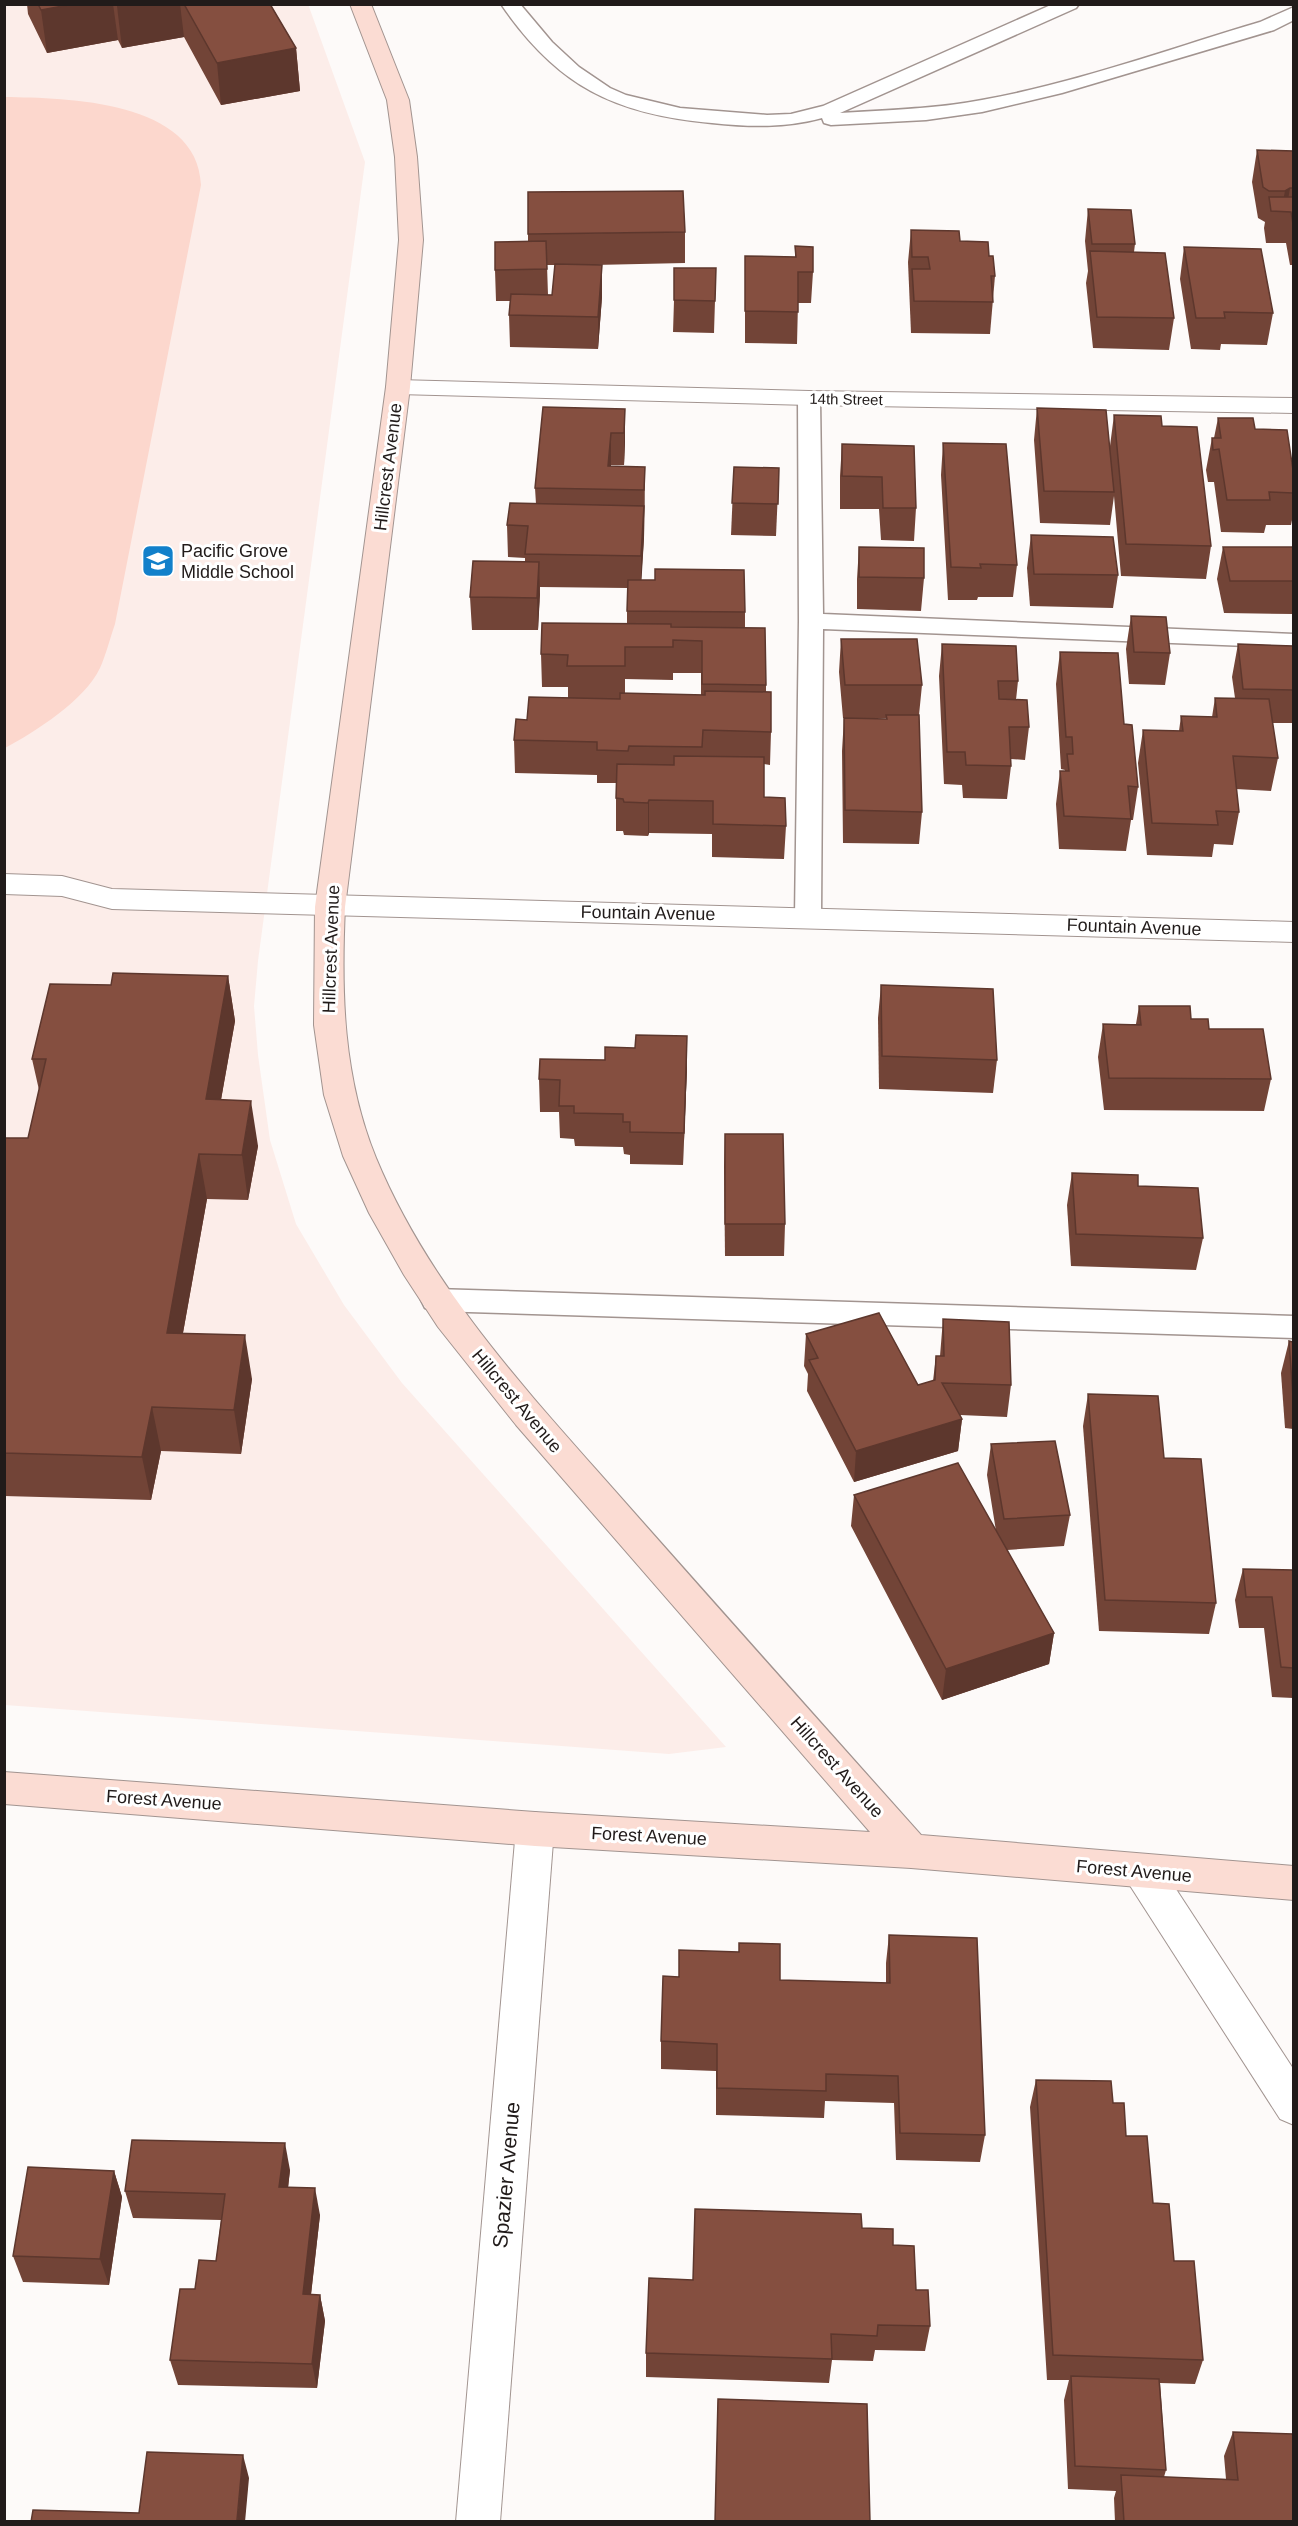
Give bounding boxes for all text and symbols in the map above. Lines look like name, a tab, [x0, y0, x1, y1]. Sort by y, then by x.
street label: 14th Street	[809, 390, 884, 408]
street label: Hillcrest Avenue	[370, 402, 406, 532]
place label: Pacific Grove Middle School	[181, 541, 294, 582]
school or university icon: Pacific Grove Middle School	[140, 543, 176, 579]
street label: Hillcrest Avenue	[319, 884, 343, 1014]
street label: Fountain Avenue	[580, 902, 716, 924]
street label: Fountain Avenue	[1066, 915, 1202, 939]
street label: Hillcrest Avenue	[468, 1345, 566, 1457]
street label: Hillcrest Avenue	[786, 1712, 888, 1822]
street label: Forest Avenue	[106, 1786, 222, 1814]
street label: Forest Avenue	[591, 1823, 707, 1849]
street label: Forest Avenue	[1075, 1856, 1193, 1886]
street label: Spazier Avenue	[488, 2101, 524, 2249]

